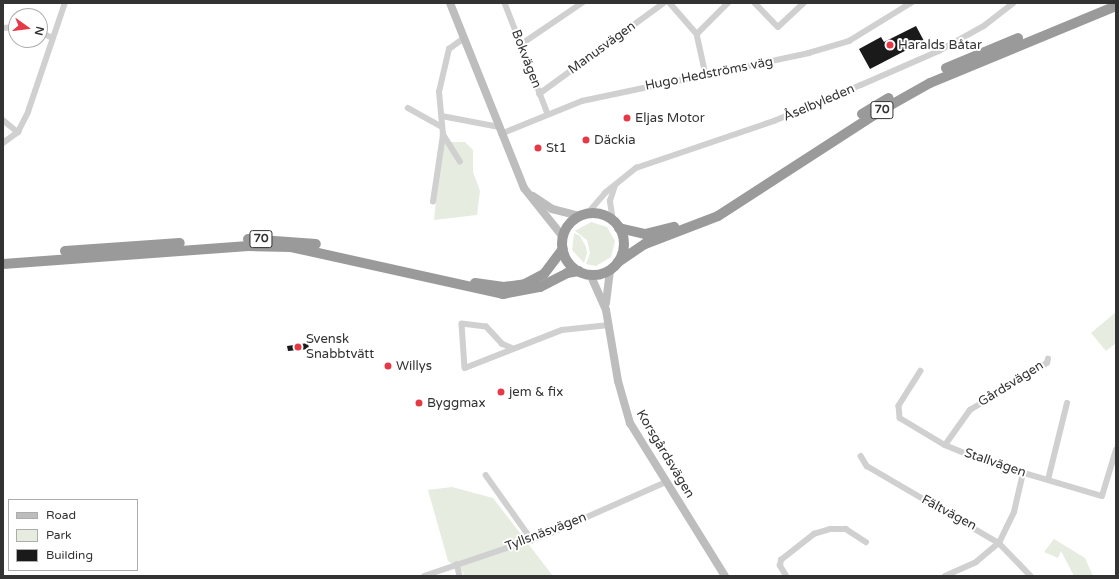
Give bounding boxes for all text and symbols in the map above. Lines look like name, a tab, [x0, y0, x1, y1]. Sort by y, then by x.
north arrow	[8, 8, 48, 48]
street label: Manusvägen	[565, 18, 639, 78]
text: N	[32, 25, 47, 37]
street label: Bokvägen	[508, 27, 544, 91]
place label: Haralds Båtar	[898, 37, 982, 53]
marker: Haralds Båtar	[885, 40, 895, 50]
street label: Hugo Hedströms väg	[644, 54, 774, 94]
street label: Åselbyleden	[781, 81, 857, 125]
road number: 70	[870, 100, 894, 120]
place label: Eljas Motor	[635, 110, 705, 126]
marker: Eljas Motor	[622, 113, 632, 123]
place label: Däckia	[594, 132, 635, 148]
marker: Däckia	[581, 135, 591, 145]
place label: St1	[546, 140, 567, 156]
marker: St1	[533, 143, 543, 153]
road number: 70	[249, 229, 273, 249]
place label: Svensk Snabbtvätt	[306, 332, 374, 363]
marker: Svensk Snabbtvätt	[293, 342, 303, 352]
place label: Willys	[396, 358, 432, 374]
street label: Gårdsvägen	[976, 358, 1046, 410]
marker: Willys	[383, 361, 393, 371]
place label: jem & fix	[509, 384, 563, 400]
marker: jem & fix	[496, 387, 506, 397]
place label: Byggmax	[427, 395, 485, 411]
marker: Byggmax	[414, 398, 424, 408]
street label: Korsgårdsvägen	[633, 407, 697, 501]
street label: Stallvägen	[962, 445, 1028, 481]
street label: Fältvägen	[919, 492, 979, 534]
legend	[8, 499, 138, 571]
text: Road	[46, 508, 76, 522]
street label: Tyllsnäsvägen	[503, 509, 589, 555]
text: Park	[46, 528, 72, 542]
text: Building	[46, 548, 93, 562]

